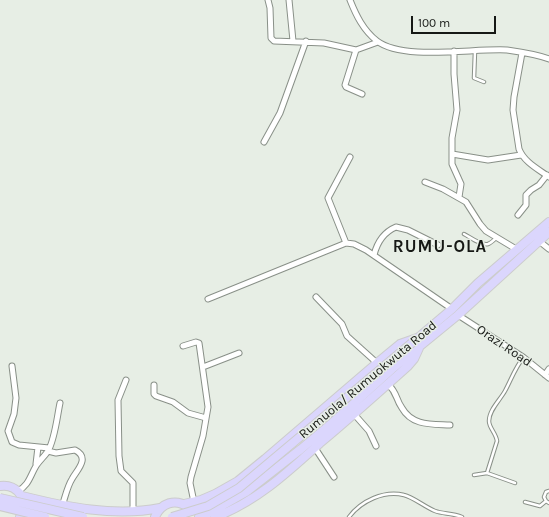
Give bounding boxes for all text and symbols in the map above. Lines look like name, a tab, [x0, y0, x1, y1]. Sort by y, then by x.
scale bar	[413, 8, 498, 34]
text: 100 m	[418, 16, 450, 30]
district label: RUMU-OLA	[393, 237, 487, 257]
street label: Rumuola/ Rumuokwuta Road	[296, 318, 440, 442]
street label: Orazi Road	[473, 322, 535, 370]

